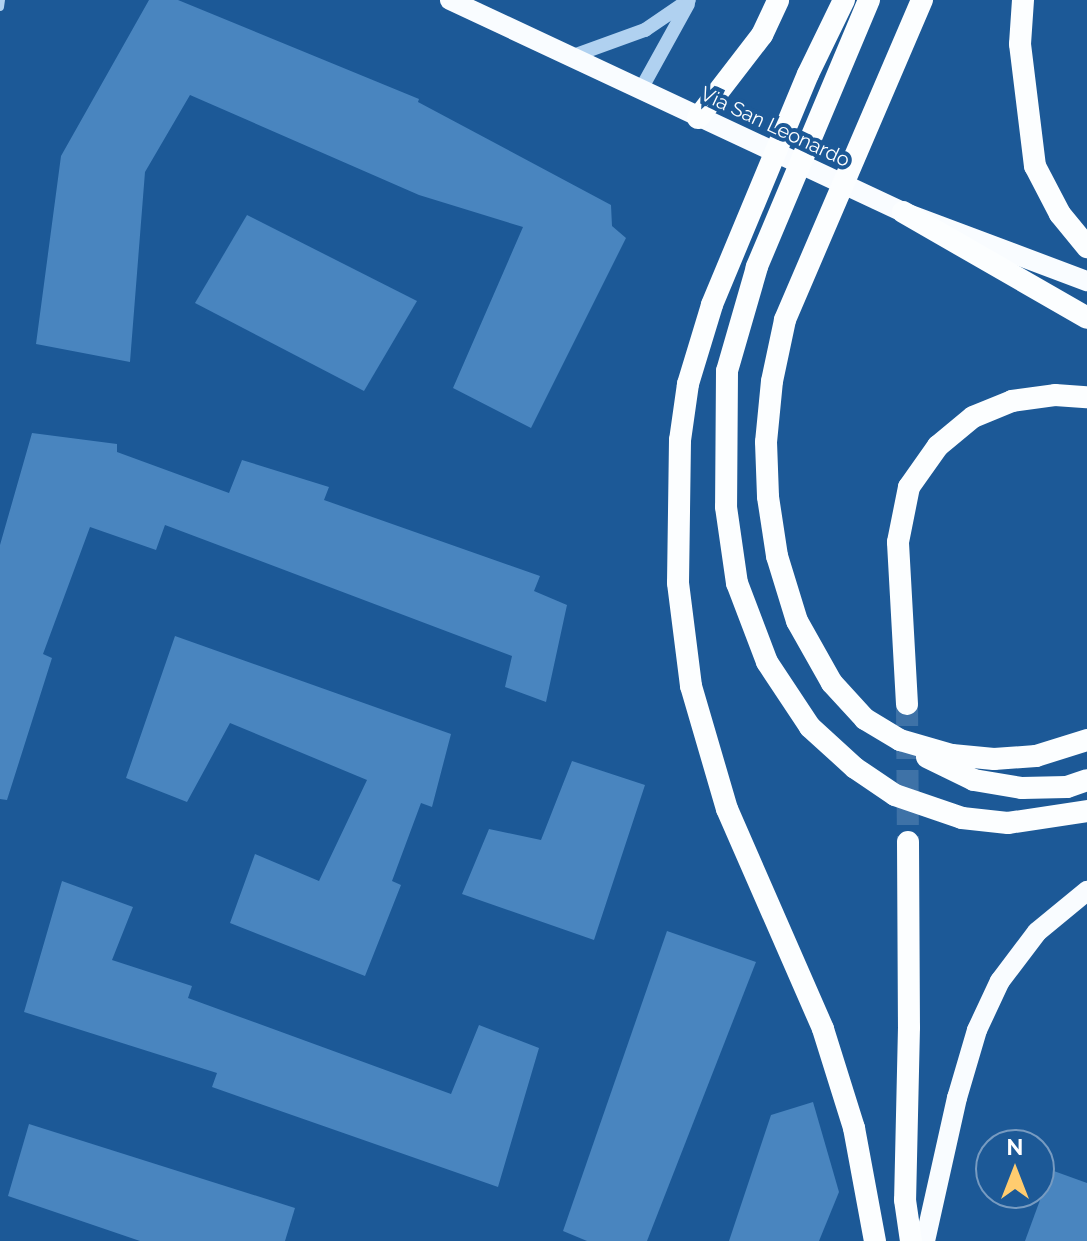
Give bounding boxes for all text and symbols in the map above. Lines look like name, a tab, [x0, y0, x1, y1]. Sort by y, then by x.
street label: Via San Leonardo	[696, 82, 854, 172]
north arrow	[975, 1129, 1055, 1209]
text: N	[1007, 1134, 1023, 1160]

